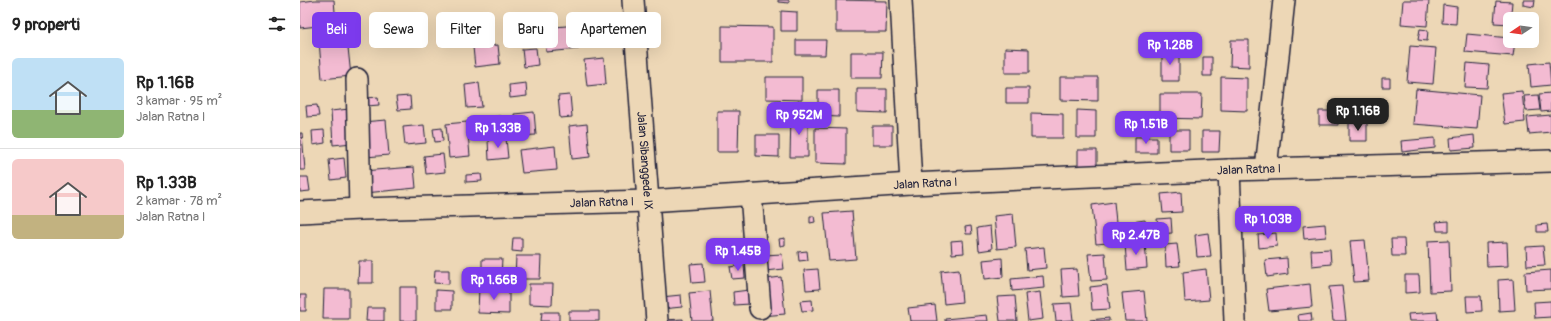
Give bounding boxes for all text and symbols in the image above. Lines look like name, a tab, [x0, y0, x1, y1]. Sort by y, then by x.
chip: Beli	[312, 12, 361, 48]
chip: Sewa	[369, 12, 428, 48]
chip: Filter	[436, 12, 495, 48]
chip: Baru	[503, 12, 558, 48]
chip: Apartemen	[566, 12, 661, 48]
north arrow	[1503, 12, 1539, 48]
map controls	[1503, 12, 1539, 48]
icon: filters	[266, 13, 288, 35]
text: 9 properti	[12, 14, 80, 35]
pin: Rp 1.28B	[1129, 32, 1211, 66]
text: Rp 1.28B	[1147, 37, 1193, 53]
text: Rp 1.16B	[136, 72, 194, 93]
icon: home	[44, 74, 92, 122]
text: 3 kamar · 95 m²	[136, 93, 222, 109]
pin: Rp 1.16B	[1317, 98, 1399, 132]
pin: Rp 952M	[762, 102, 836, 136]
text: Rp 1.16B	[1336, 103, 1380, 119]
text: Rp 952M	[776, 107, 822, 123]
text: Jalan Ratna I	[136, 109, 206, 125]
street label: Jalan Sibanggede IX	[634, 111, 656, 211]
pin: Rp 1.51B	[1105, 111, 1187, 145]
pin: Rp 1.33B	[457, 115, 539, 149]
text: Rp 1.51B	[1124, 116, 1168, 132]
text: Rp 1.33B	[475, 120, 521, 136]
street label: Jalan Ratna I	[1217, 161, 1281, 178]
text: Rp 1.33B	[136, 172, 197, 193]
street label: Jalan Ratna I	[893, 174, 958, 193]
icon: home	[44, 175, 92, 223]
text: 2 kamar · 78 m²	[136, 193, 222, 209]
street label: Jalan Ratna I	[570, 194, 634, 211]
pin: Rp 1.03B	[1227, 206, 1309, 240]
text: Jalan Ratna I	[136, 209, 206, 225]
text: Rp 1.03B	[1244, 211, 1292, 227]
pin: Rp 2.47B	[1095, 222, 1177, 256]
text: Rp 2.47B	[1112, 227, 1160, 243]
pin: Rp 1.45B	[697, 238, 779, 272]
text: Rp 1.45B	[715, 243, 761, 259]
pin: Rp 1.66B	[453, 267, 535, 301]
text: Rp 1.66B	[471, 272, 517, 288]

